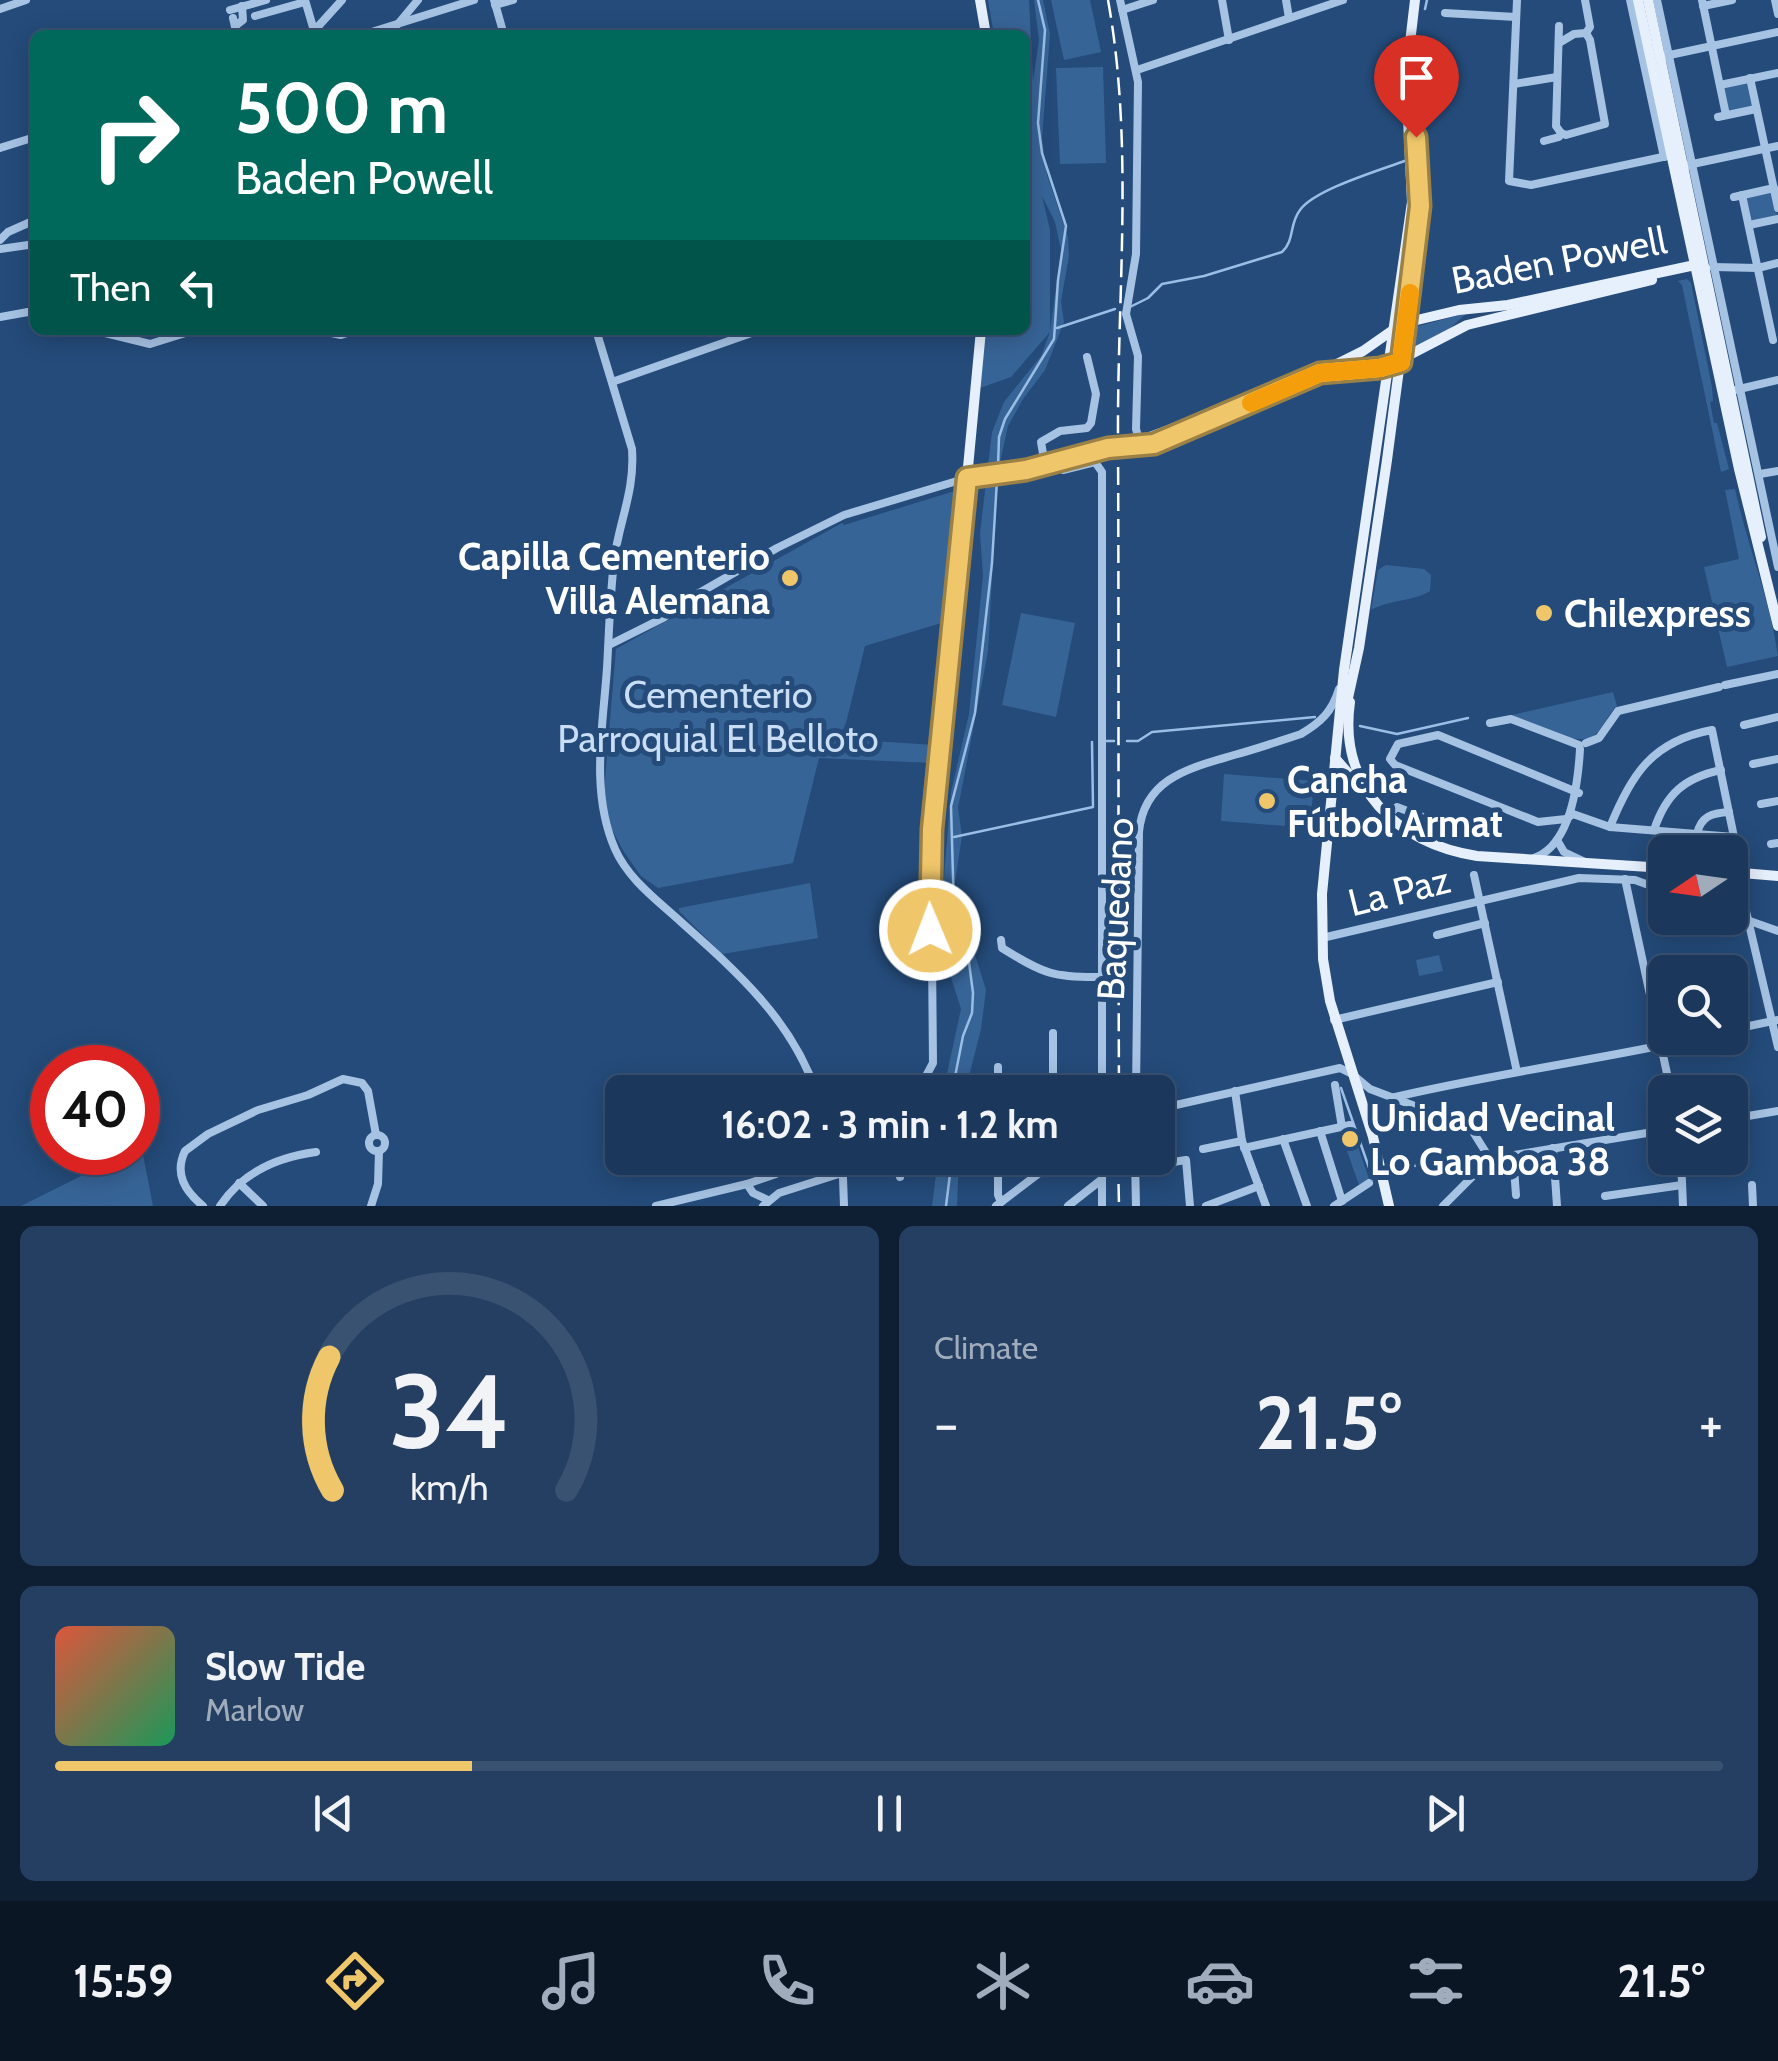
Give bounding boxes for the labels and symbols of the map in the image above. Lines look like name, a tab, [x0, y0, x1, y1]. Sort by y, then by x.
pin	[1374, 35, 1459, 138]
street label: Baden Powell	[1448, 216, 1670, 304]
place label: Capilla Cementerio Villa Alemana	[458, 533, 770, 624]
marker: Capilla Cementerio Villa Alemana	[779, 567, 801, 589]
place label: Chilexpress	[1564, 590, 1751, 637]
marker: Chilexpress	[1533, 602, 1555, 624]
park label: Cementerio Parroquial El Belloto	[557, 671, 879, 762]
place label: Cancha Fútbol Armat	[1287, 756, 1503, 847]
marker: Cancha Fútbol Armat	[1256, 790, 1278, 812]
street label: Baquedano	[1087, 816, 1143, 1002]
north arrow	[1648, 835, 1748, 935]
street label: La Paz	[1343, 856, 1455, 926]
position arrow	[878, 878, 982, 982]
speed limit sign: 40	[30, 1045, 160, 1175]
place label: Unidad Vecinal Lo Gamboa 38	[1370, 1094, 1615, 1185]
marker: Unidad Vecinal Lo Gamboa 38	[1339, 1128, 1361, 1150]

